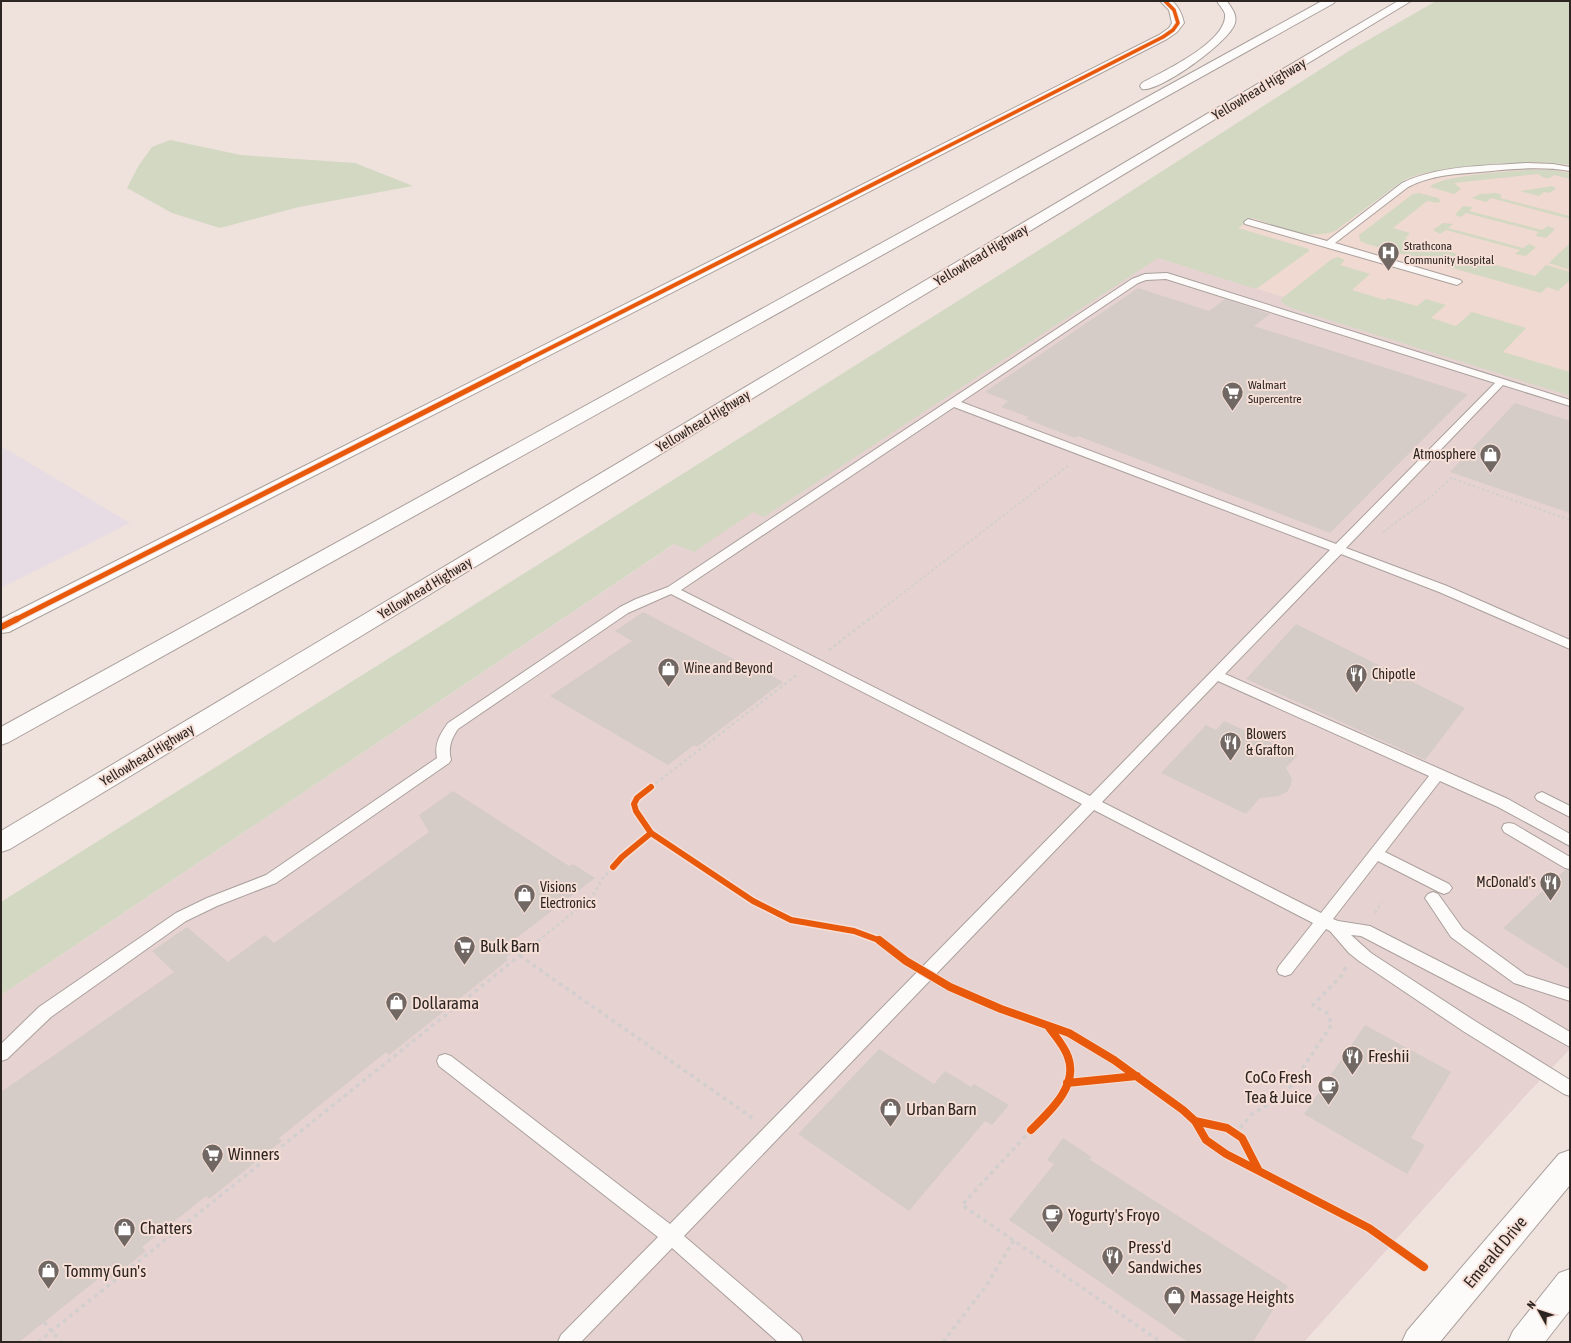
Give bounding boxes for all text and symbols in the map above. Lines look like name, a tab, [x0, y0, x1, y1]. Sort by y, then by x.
street label: Yellowhead Highway	[1209, 55, 1309, 123]
street label: Yellowhead Highway	[931, 221, 1031, 289]
place label: Strathcona Community Hospital	[1404, 239, 1495, 267]
hospital icon: Strathcona Community Hospital	[1376, 240, 1402, 273]
place label: Walmart Supercentre	[1248, 378, 1302, 406]
supermarket icon: Walmart Supercentre	[1220, 379, 1246, 412]
street label: Yellowhead Highway	[653, 387, 753, 455]
shop icon: Atmosphere	[1478, 441, 1504, 474]
place label: Atmosphere	[1413, 446, 1476, 462]
street label: Yellowhead Highway	[375, 554, 475, 622]
shop icon: Wine and Beyond	[656, 655, 682, 688]
place label: Wine and Beyond	[684, 660, 773, 676]
restaurant icon: Chipotle	[1344, 661, 1370, 694]
place label: Chipotle	[1372, 666, 1415, 682]
street label: Yellowhead Highway	[97, 721, 197, 789]
place label: Blowers & Grafton	[1246, 726, 1294, 758]
restaurant icon: Blowers & Grafton	[1218, 729, 1244, 762]
restaurant icon: McDonald's	[1538, 869, 1564, 902]
place label: McDonald's	[1476, 874, 1536, 890]
place label: Visions Electronics	[540, 879, 596, 911]
shop icon: Visions Electronics	[512, 882, 538, 915]
supermarket icon: Bulk Barn	[451, 933, 477, 966]
place label: Bulk Barn	[480, 936, 540, 956]
shop icon: Dollarama	[383, 990, 409, 1023]
place label: Dollarama	[412, 993, 479, 1013]
restaurant icon: Freshii	[1340, 1043, 1366, 1076]
place label: Freshii	[1368, 1046, 1409, 1066]
place label: CoCo Fresh Tea & Juice	[1245, 1067, 1312, 1107]
cafe icon: CoCo Fresh Tea & Juice	[1315, 1074, 1341, 1107]
shop icon: Urban Barn	[877, 1096, 903, 1129]
place label: Urban Barn	[906, 1099, 977, 1119]
supermarket icon: Winners	[200, 1141, 226, 1174]
place label: Winners	[228, 1144, 279, 1164]
cafe icon: Yogurty's Froyo	[1040, 1202, 1066, 1235]
place label: Yogurty's Froyo	[1068, 1205, 1160, 1225]
street label: Emerald Drive	[1459, 1212, 1531, 1292]
shop icon: Chatters	[112, 1215, 138, 1248]
place label: Chatters	[140, 1218, 192, 1238]
place label: Press'd Sandwiches	[1128, 1237, 1202, 1277]
restaurant icon: Press'd Sandwiches	[1100, 1244, 1126, 1277]
shop icon: Tommy Gun's	[36, 1258, 62, 1291]
place label: Tommy Gun's	[64, 1261, 146, 1281]
shop icon: Massage Heights	[1162, 1284, 1188, 1317]
place label: Massage Heights	[1190, 1287, 1294, 1307]
north arrow	[1519, 1291, 1559, 1331]
text: N	[1525, 1298, 1538, 1311]

